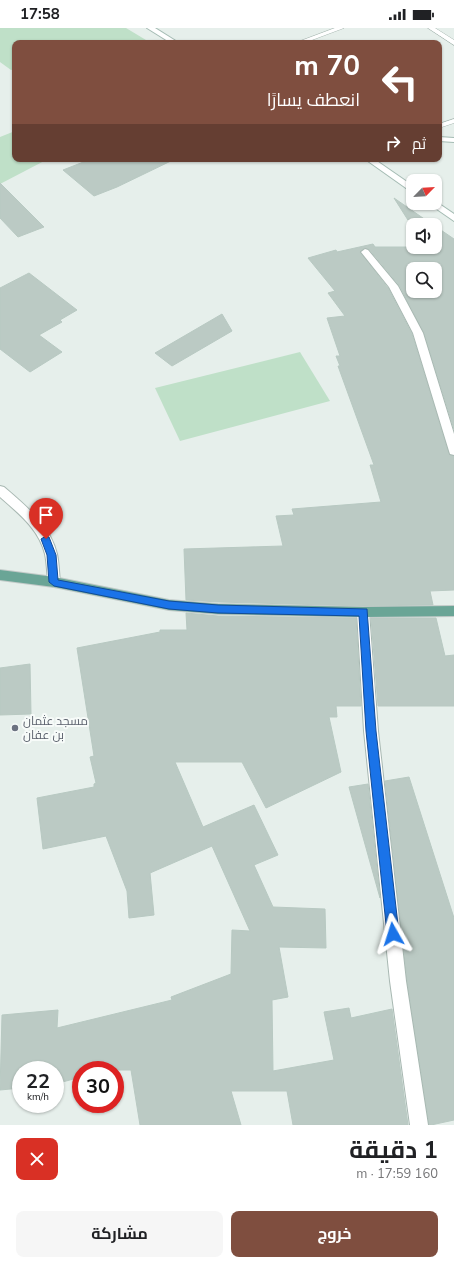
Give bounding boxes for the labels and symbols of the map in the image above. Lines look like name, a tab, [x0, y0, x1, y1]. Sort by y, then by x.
north arrow	[406, 174, 442, 210]
pin	[29, 498, 63, 539]
place label: مسجد عثمان بن عفان	[23, 713, 88, 743]
marker: مسجد عثمان بن عفان	[10, 723, 20, 733]
position arrow	[372, 913, 414, 955]
speed limit sign: 30	[72, 1061, 124, 1113]

